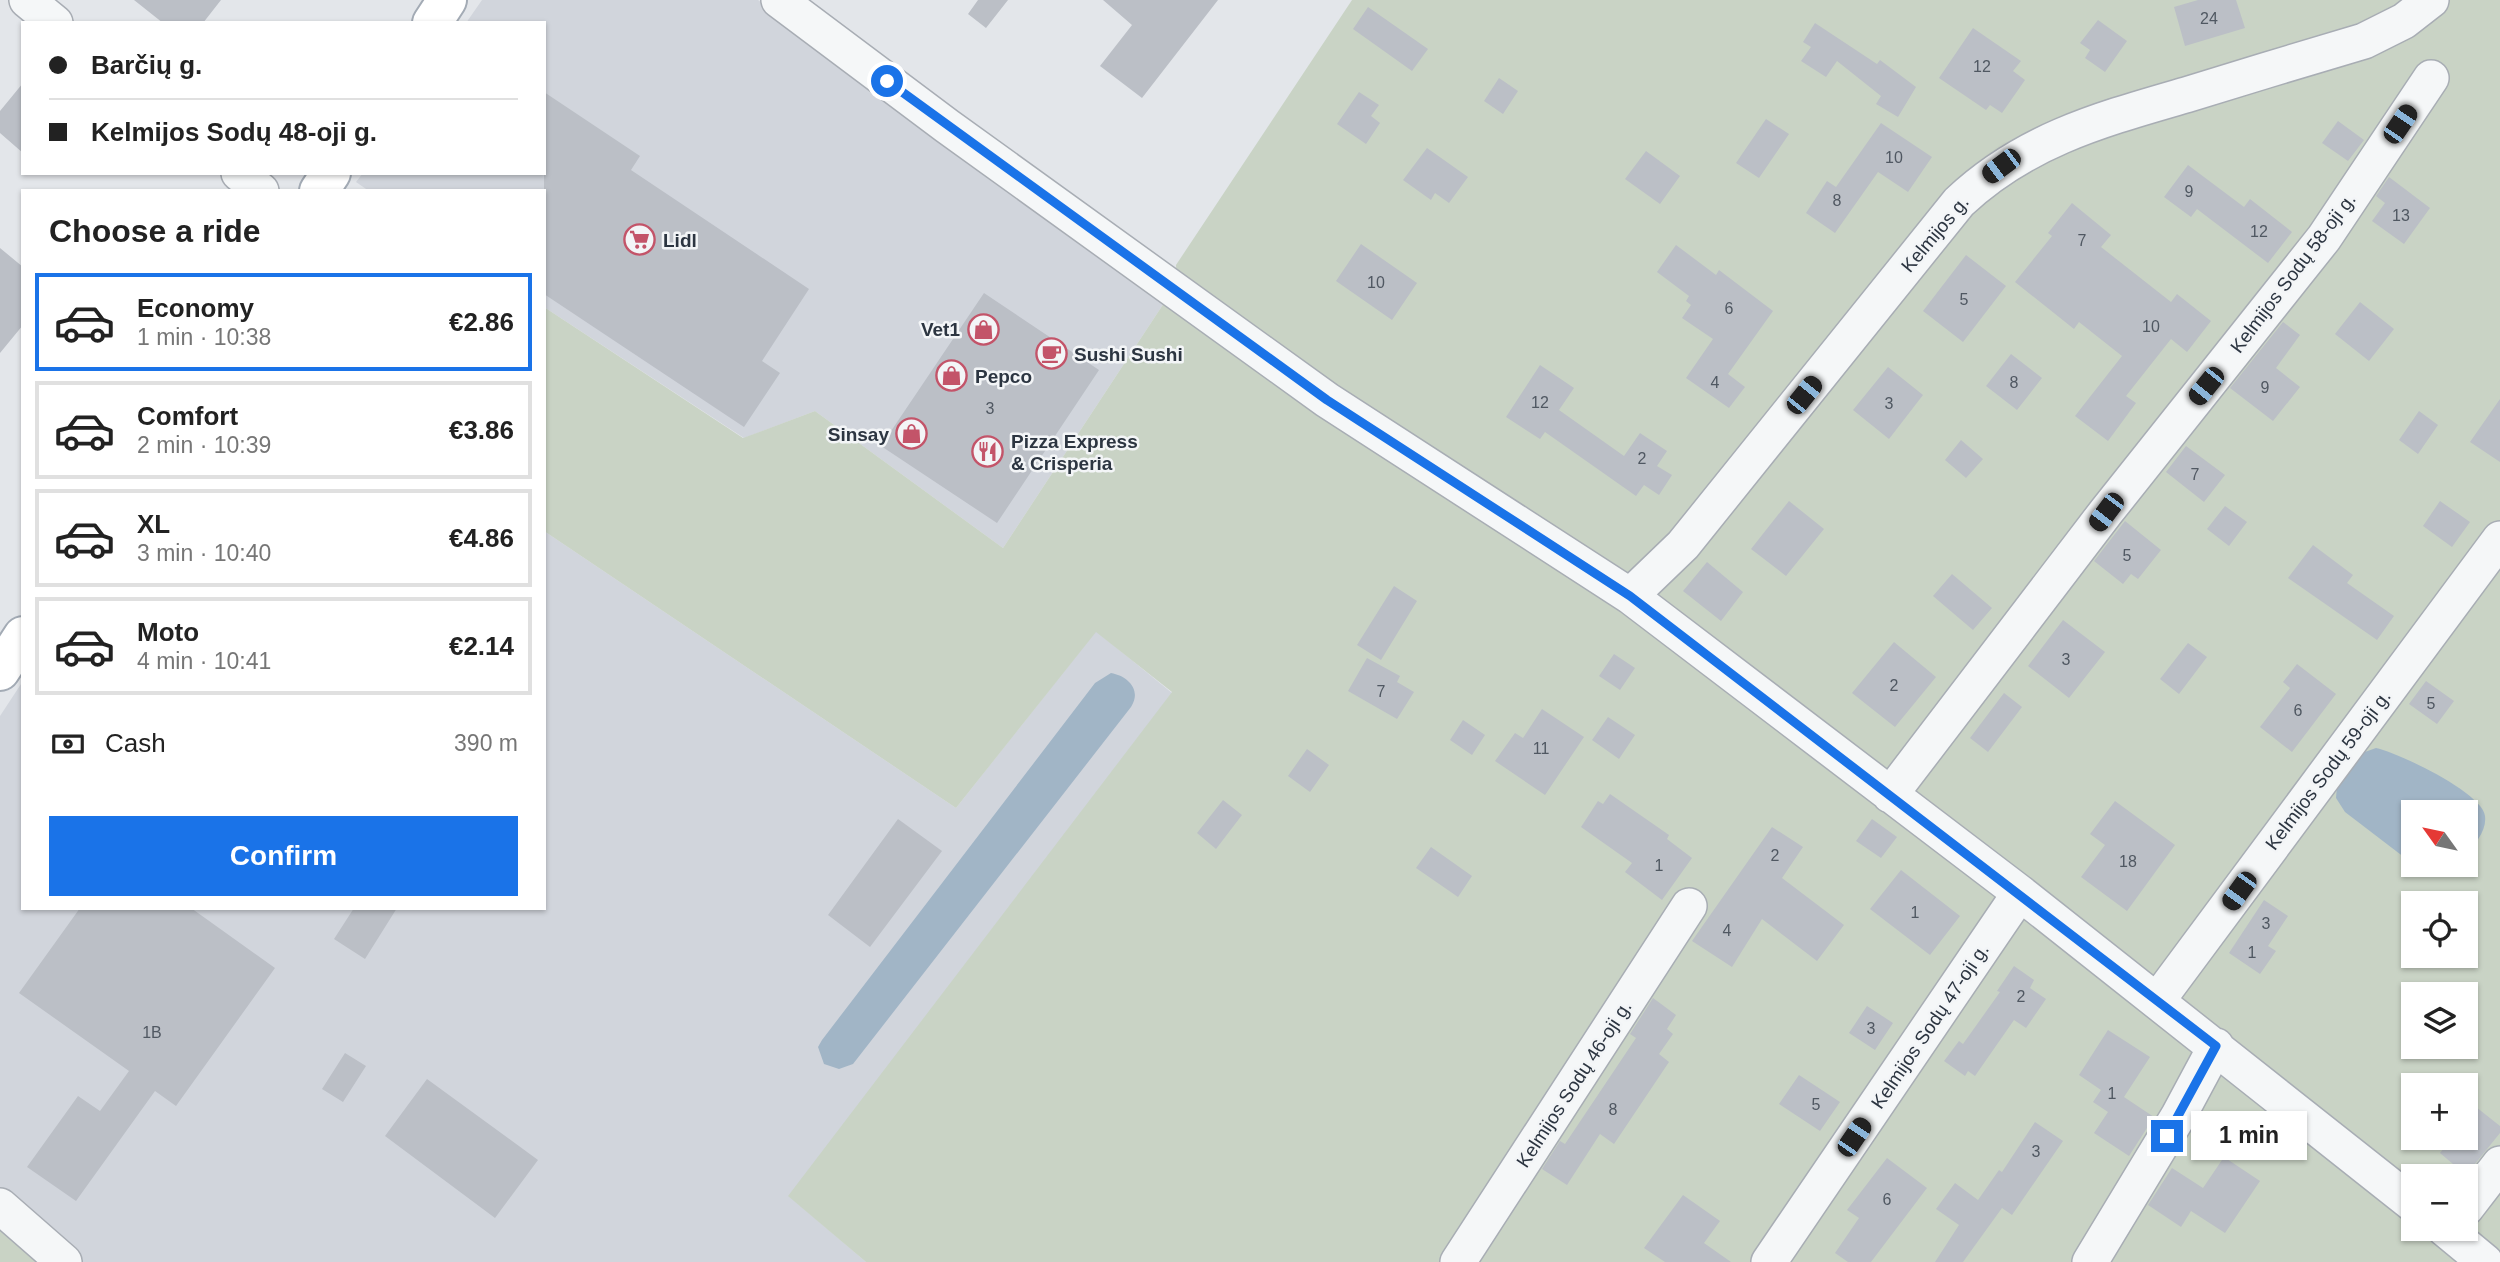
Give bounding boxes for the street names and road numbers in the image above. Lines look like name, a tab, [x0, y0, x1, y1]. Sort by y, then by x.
street label: Kelmijos Sodų 58-oji g.	[2226, 189, 2360, 357]
street label: Kelmijos g.	[1897, 192, 1973, 276]
street label: Kelmijos Sodų 59-oji g.	[2261, 686, 2395, 854]
street label: Kelmijos Sodų 47-oji g.	[1867, 940, 1993, 1112]
street label: Kelmijos Sodų 46-oji g.	[1512, 997, 1636, 1171]

